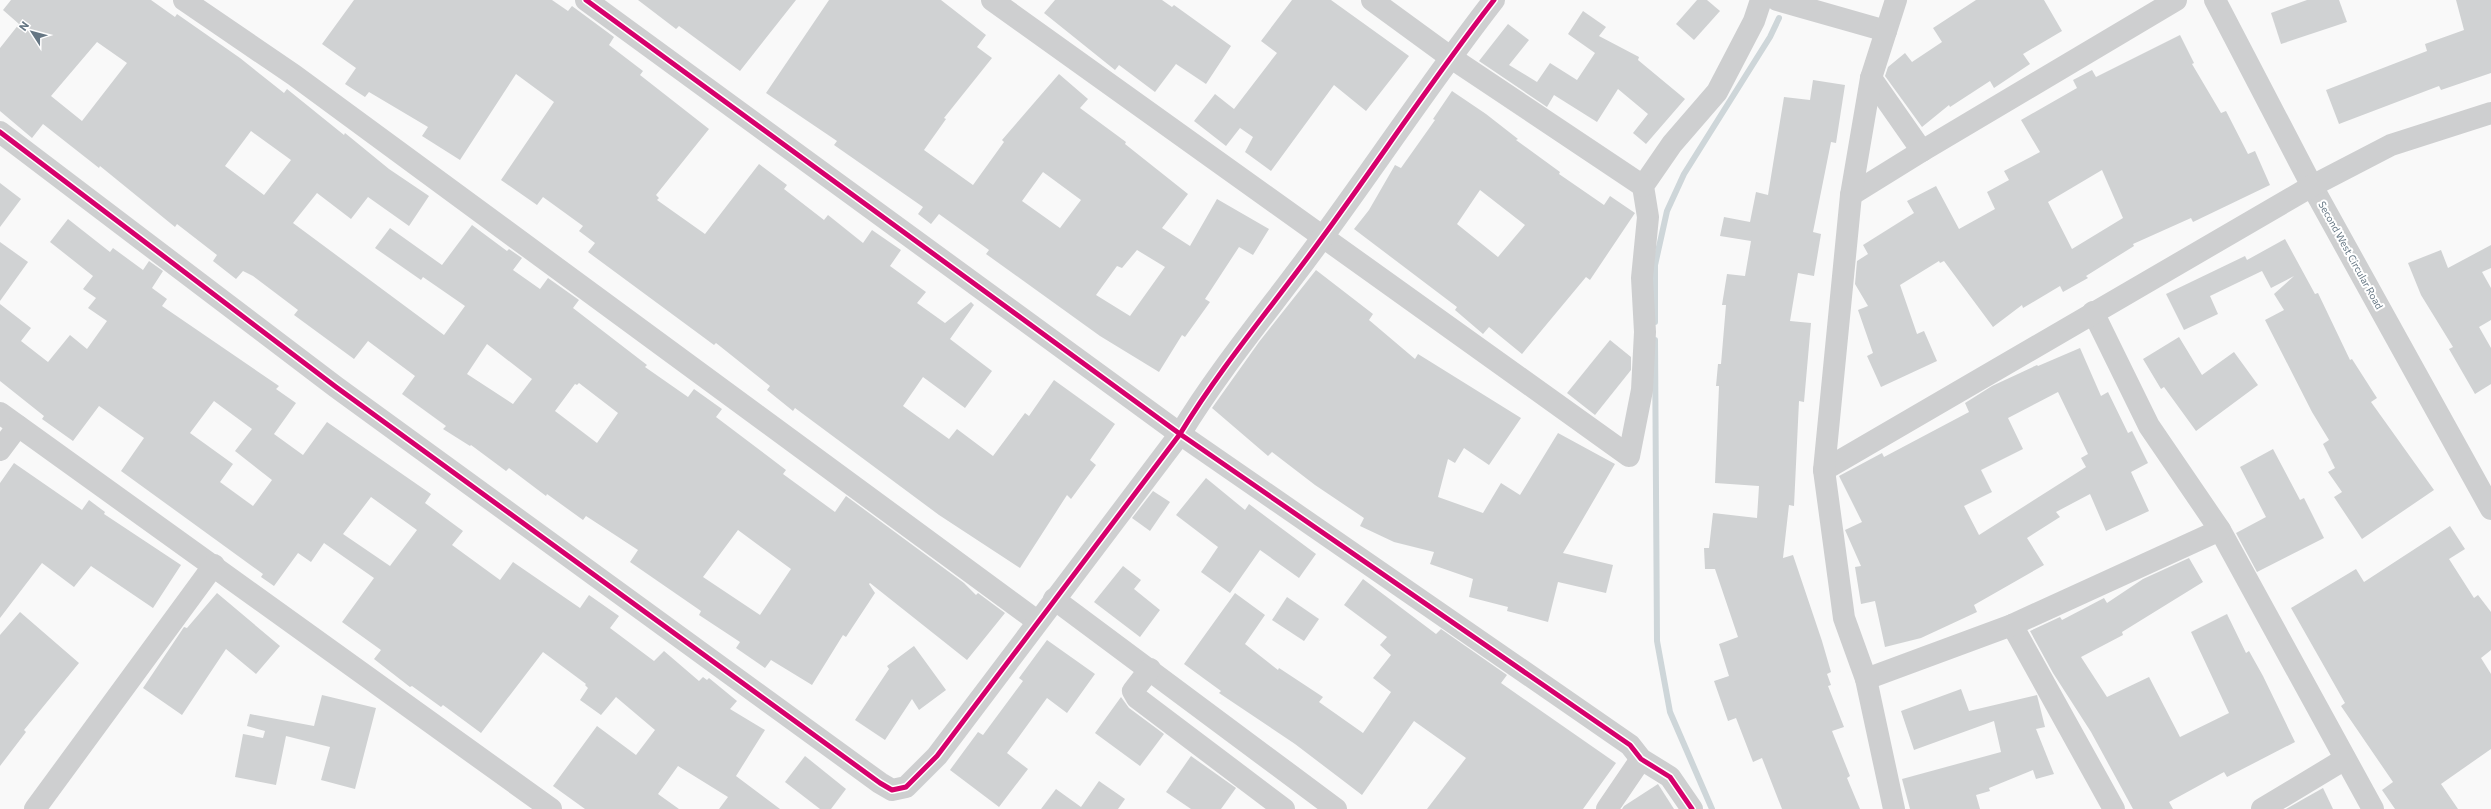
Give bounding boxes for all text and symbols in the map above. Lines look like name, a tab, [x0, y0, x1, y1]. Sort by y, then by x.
north arrow	[12, 12, 52, 52]
text: N	[16, 19, 31, 33]
street label: Second West Circular Road	[2316, 199, 2386, 311]

